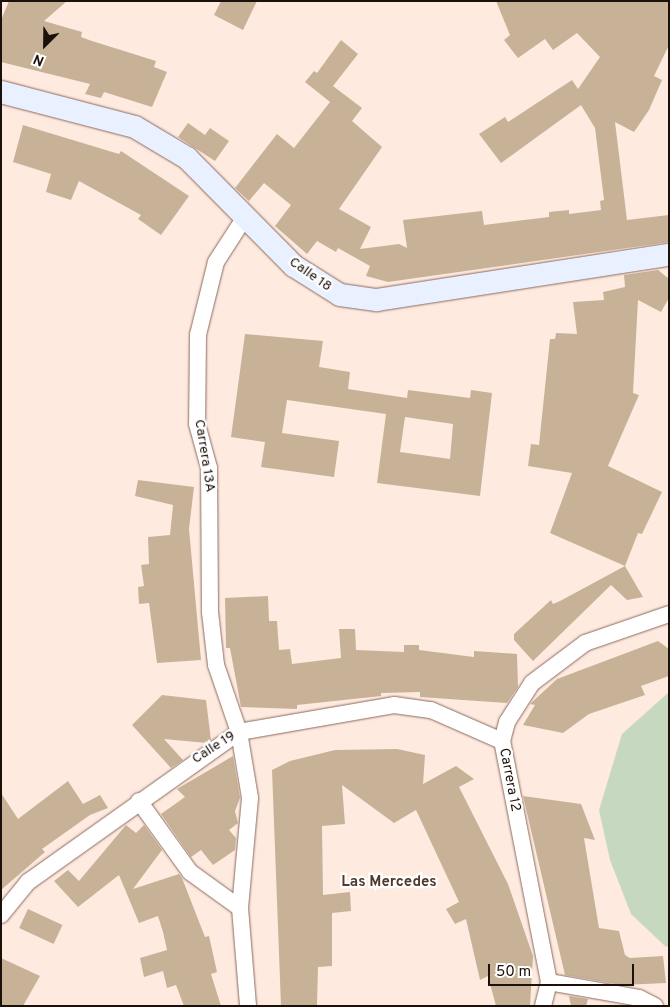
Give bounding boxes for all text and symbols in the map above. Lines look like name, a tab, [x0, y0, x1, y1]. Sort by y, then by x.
north arrow	[20, 20, 70, 70]
text: N	[31, 49, 47, 69]
street label: Calle 18	[285, 254, 335, 296]
street label: Carrera 13A	[190, 418, 218, 494]
street label: Calle 19	[189, 728, 239, 768]
street label: Carrera 12	[495, 747, 523, 813]
district label: Las Mercedes	[341, 874, 437, 892]
scale bar	[490, 954, 636, 986]
text: 50 m	[496, 963, 531, 982]

